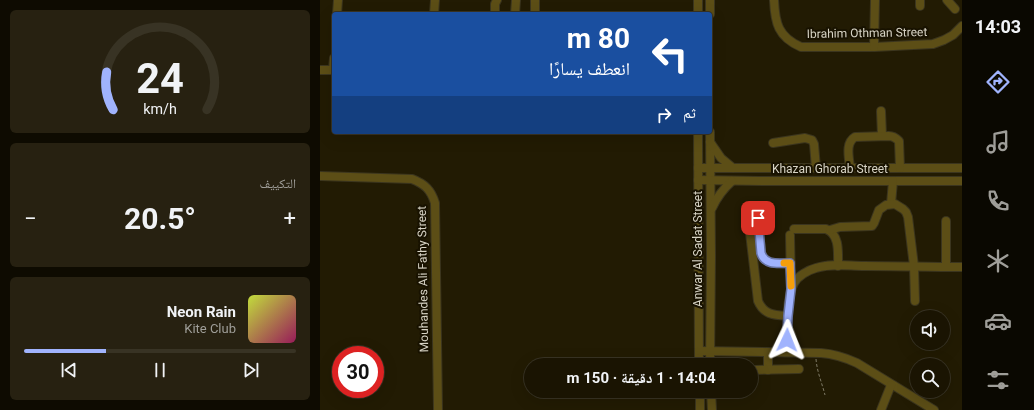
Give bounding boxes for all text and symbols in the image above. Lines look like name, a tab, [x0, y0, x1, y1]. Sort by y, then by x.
text: 14:03	[975, 16, 1021, 37]
text: 80 m	[567, 22, 630, 55]
street label: Ibrahim Othman Street	[807, 25, 927, 41]
icon: left	[644, 28, 696, 80]
text: 24	[136, 53, 184, 102]
text: انعطف يسارًا	[549, 58, 630, 79]
icon: directions	[984, 68, 1012, 96]
text: km/h	[143, 100, 177, 116]
icon: right	[653, 104, 675, 126]
text: ثم	[683, 104, 696, 122]
icon: music	[984, 128, 1012, 156]
street label: Khazan Ghorab Street	[772, 162, 888, 176]
text: التكييف	[260, 176, 296, 191]
icon: phone	[984, 187, 1012, 215]
street label: Anwar Al Sadat Street	[691, 191, 705, 307]
text: 20.5°	[124, 201, 196, 236]
pin	[741, 201, 775, 235]
text: −	[24, 206, 37, 231]
text: +	[284, 206, 296, 231]
street label: Mouhandes Ali Fathy Street	[415, 206, 431, 352]
icon: arrive	[747, 207, 769, 229]
icon: climate	[984, 247, 1012, 275]
text: Neon Rain	[167, 303, 236, 321]
icon: car	[984, 307, 1012, 335]
map controls	[910, 310, 950, 398]
button: sound	[910, 310, 950, 350]
position arrow	[766, 319, 808, 361]
text: Kite Club	[184, 321, 236, 336]
speed limit sign: 30	[332, 346, 384, 398]
button: search	[910, 358, 950, 398]
icon: previous	[58, 359, 80, 381]
icon: pause	[149, 359, 171, 381]
icon: next	[240, 359, 262, 381]
icon: filters	[984, 366, 1012, 394]
text: 14:04 · 1 دقيقة · 150 m	[566, 369, 716, 387]

